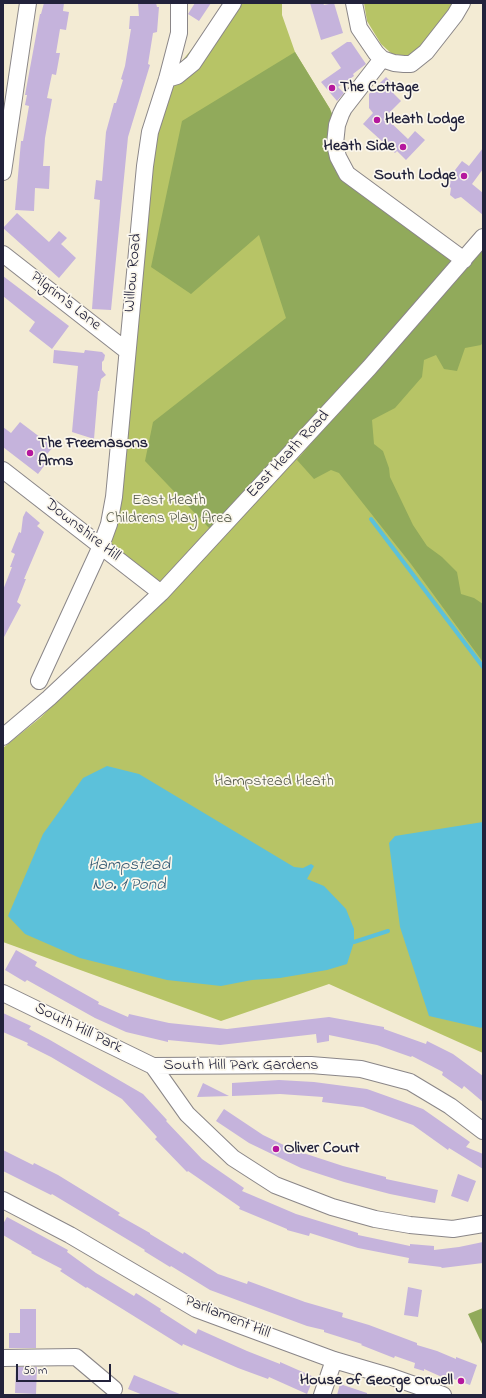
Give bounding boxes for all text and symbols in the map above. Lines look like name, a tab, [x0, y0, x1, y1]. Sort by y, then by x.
place label: The Cottage	[340, 78, 419, 98]
marker: The Cottage	[327, 83, 337, 93]
place label: Heath Lodge	[385, 110, 465, 130]
marker: Heath Lodge	[372, 115, 382, 125]
place label: Heath Side	[324, 137, 395, 157]
marker: Heath Side	[398, 142, 408, 152]
place label: South Lodge	[374, 166, 456, 186]
marker: South Lodge	[459, 171, 469, 181]
street label: Willow Road	[121, 233, 147, 313]
street label: Pilgrim's Lane	[26, 268, 104, 336]
street label: East Heath Road	[244, 407, 334, 503]
place label: The Freemasons Arms	[38, 434, 148, 472]
marker: The Freemasons Arms	[25, 448, 35, 458]
park label: East Heath Childrens Play Area	[106, 491, 232, 529]
street label: Downshire Hill	[40, 495, 124, 567]
park label: Hampstead Heath	[214, 772, 334, 792]
water label: Hampstead No. 1 Pond	[88, 856, 170, 896]
street label: South Hill Park	[31, 1000, 125, 1058]
street label: South Hill Park Gardens	[164, 1056, 318, 1076]
place label: Oliver Court	[284, 1139, 359, 1159]
marker: Oliver Court	[271, 1144, 281, 1154]
street label: Parliament Hill	[181, 1292, 273, 1344]
scale bar	[18, 1356, 113, 1382]
text: 50 m	[23, 1362, 47, 1380]
place label: House of George Orwell	[300, 1371, 453, 1391]
marker: House of George Orwell	[456, 1376, 466, 1386]

